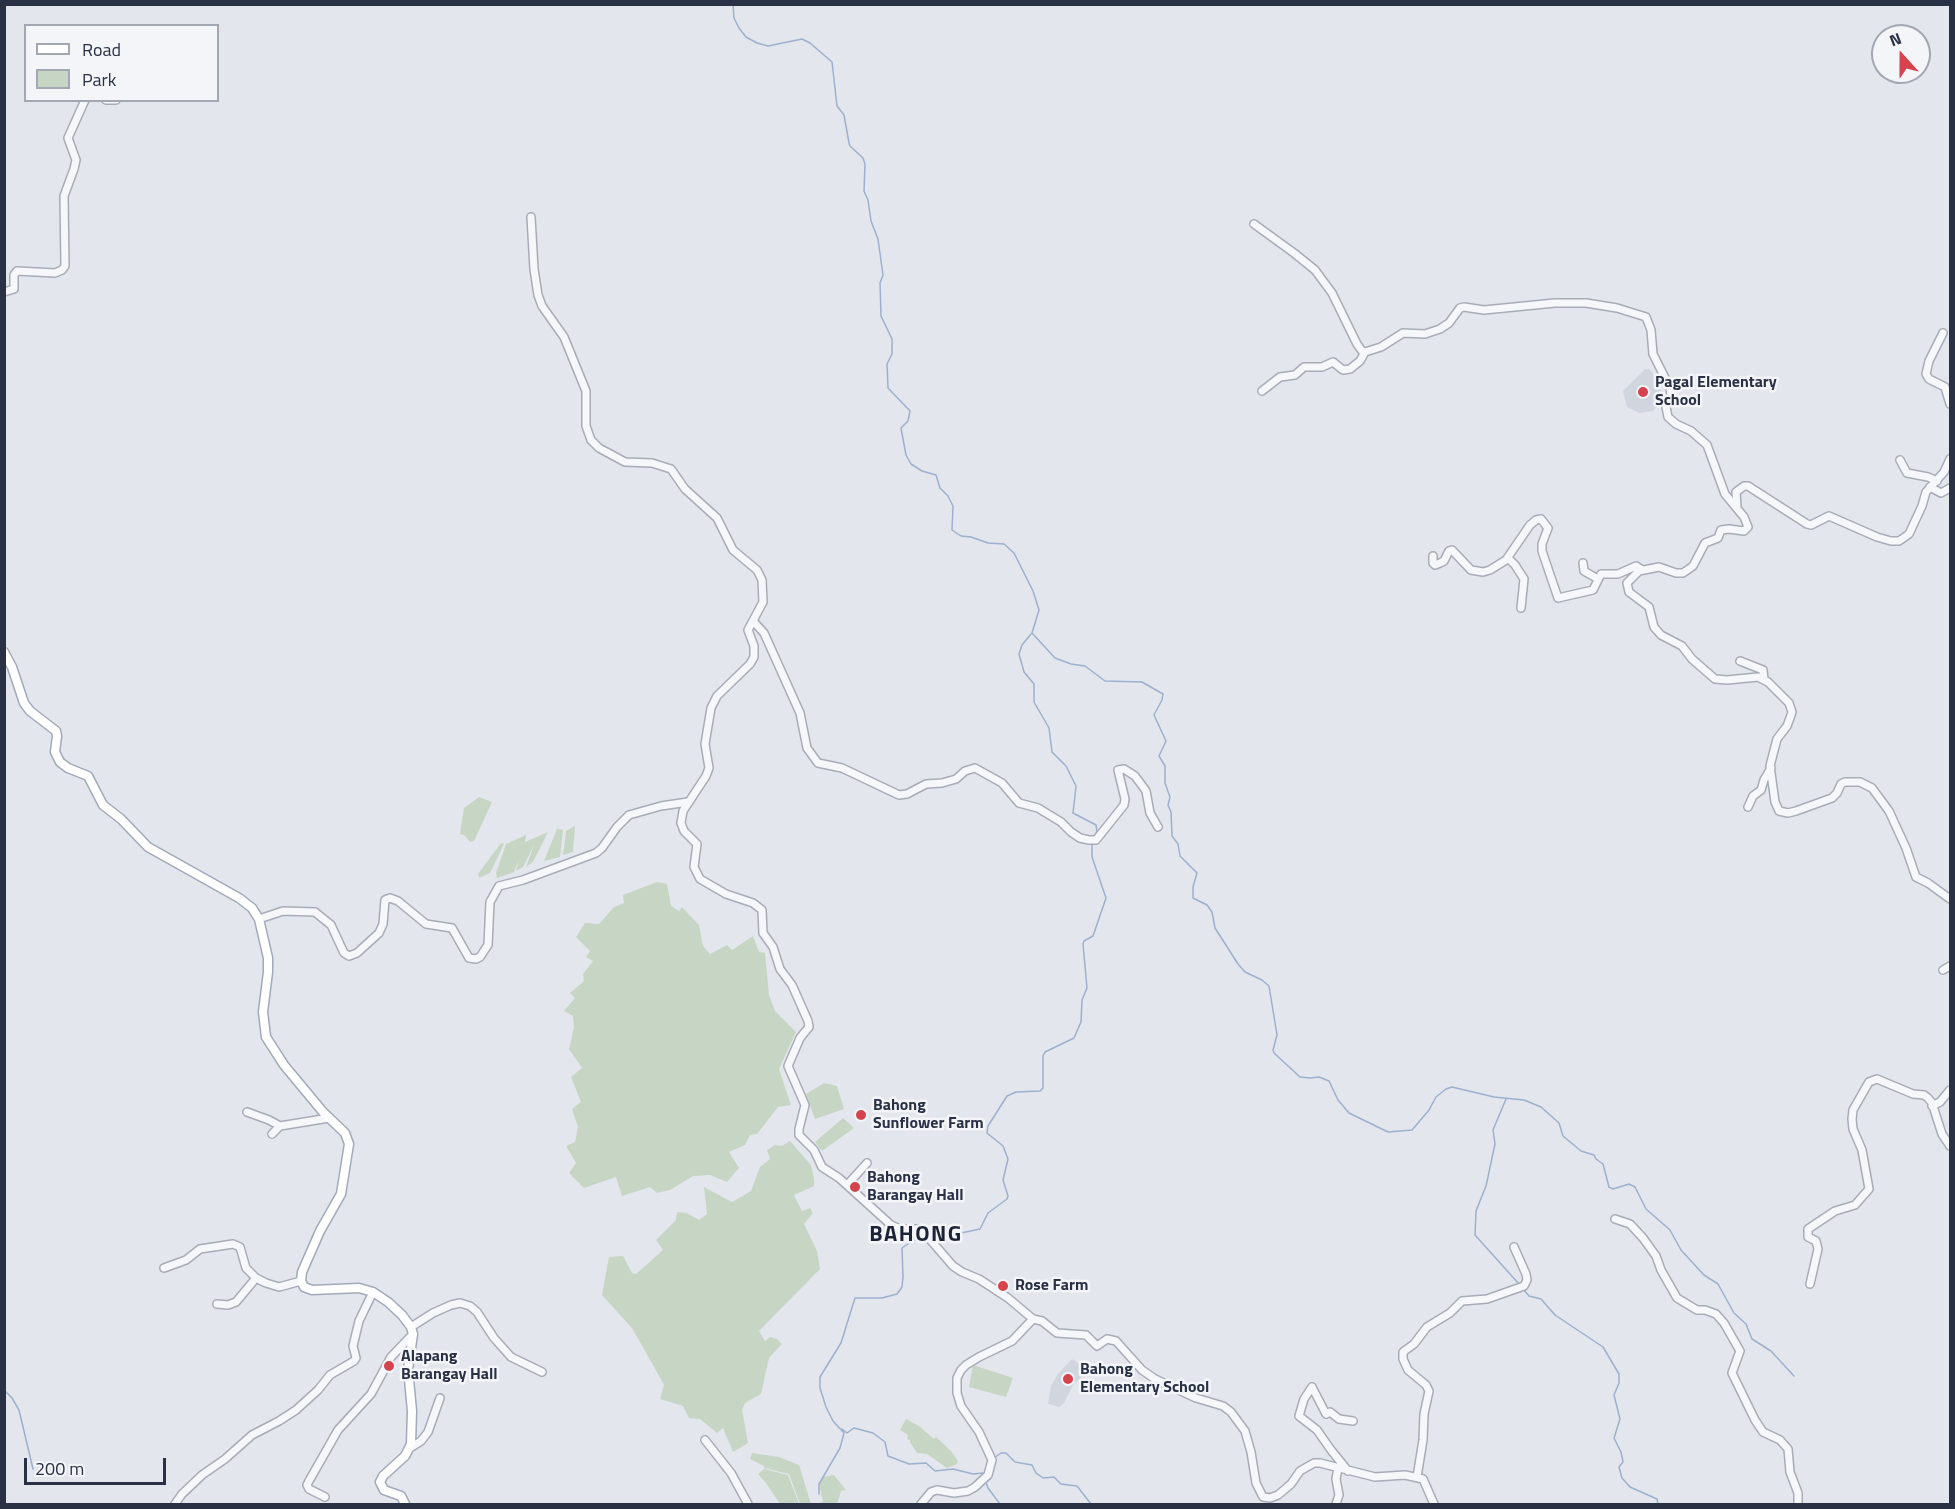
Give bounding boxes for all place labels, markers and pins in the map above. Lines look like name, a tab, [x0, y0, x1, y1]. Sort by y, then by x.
place label: Pagal Elementary School	[1655, 373, 1777, 411]
marker: Pagal Elementary School	[1636, 385, 1650, 399]
place label: Bahong Sunflower Farm	[873, 1096, 984, 1134]
marker: Bahong Sunflower Farm	[854, 1108, 868, 1122]
place label: Bahong Barangay Hall	[867, 1168, 964, 1206]
marker: Bahong Barangay Hall	[848, 1180, 862, 1194]
place label: Rose Farm	[1015, 1276, 1088, 1296]
marker: Rose Farm	[996, 1279, 1010, 1293]
place label: Alapang Barangay Hall	[401, 1347, 498, 1385]
marker: Alapang Barangay Hall	[382, 1359, 396, 1373]
place label: Bahong Elementary School	[1080, 1360, 1209, 1398]
marker: Bahong Elementary School	[1061, 1372, 1075, 1386]

